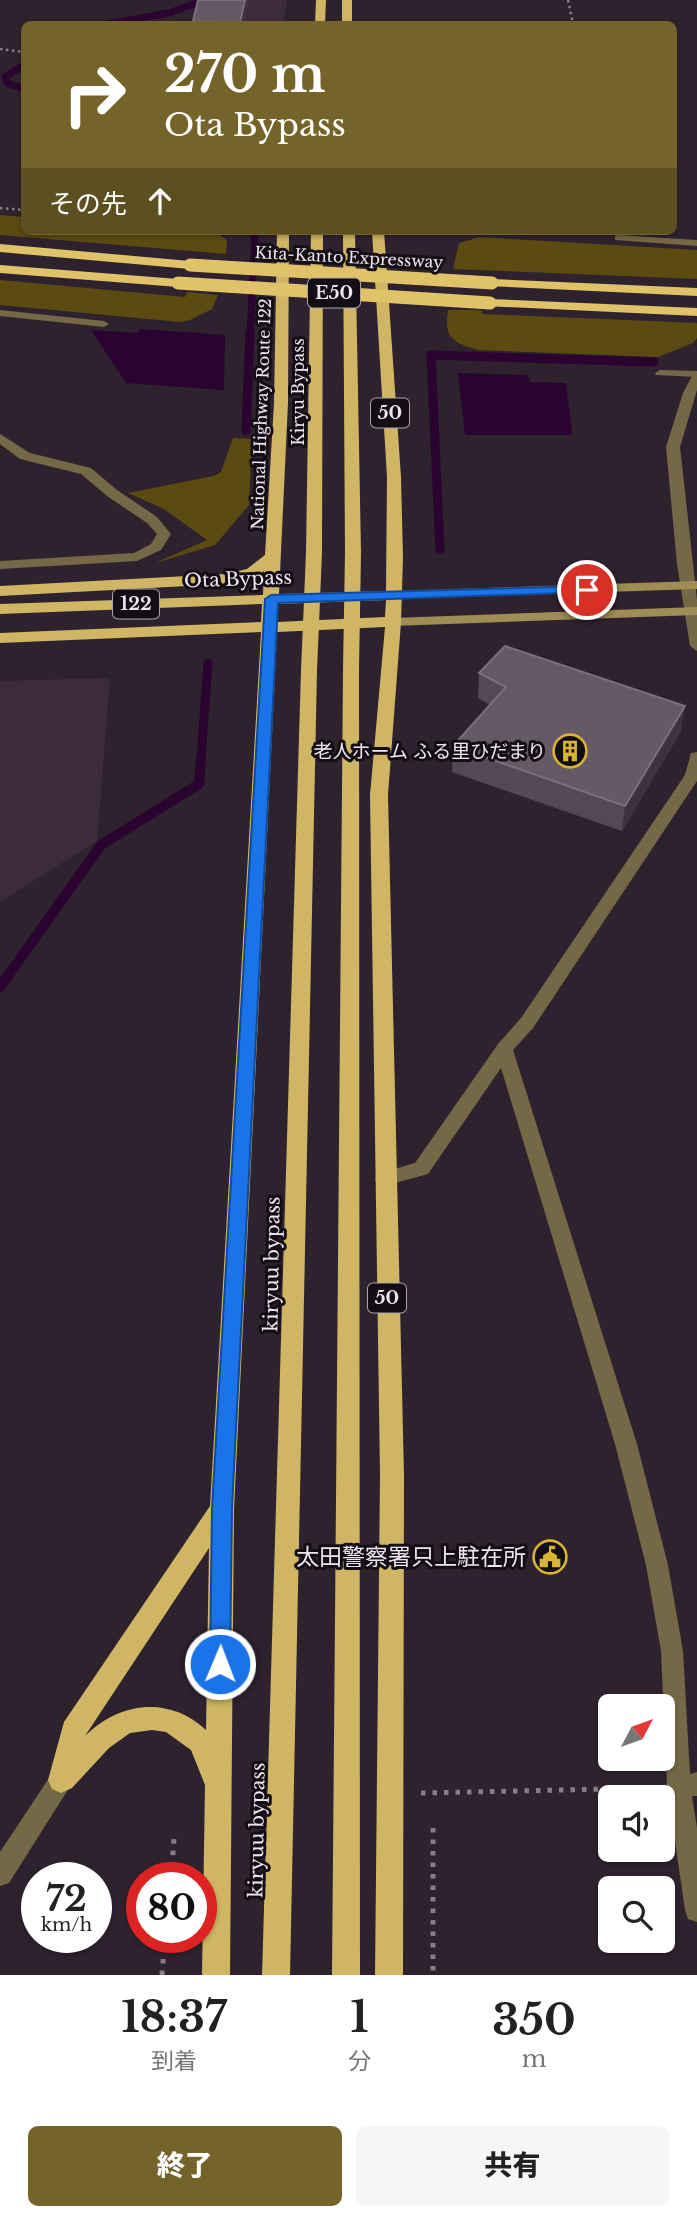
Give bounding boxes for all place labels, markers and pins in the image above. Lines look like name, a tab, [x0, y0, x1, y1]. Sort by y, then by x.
pin	[557, 560, 617, 620]
building icon: 老人ホーム ふる里ひだまり	[551, 732, 589, 770]
place label: 老人ホーム ふる里ひだまり	[313, 740, 546, 763]
public building icon: 太田警察署只上駐在所	[531, 1538, 569, 1576]
place label: 太田警察署只上駐在所	[296, 1543, 526, 1571]

